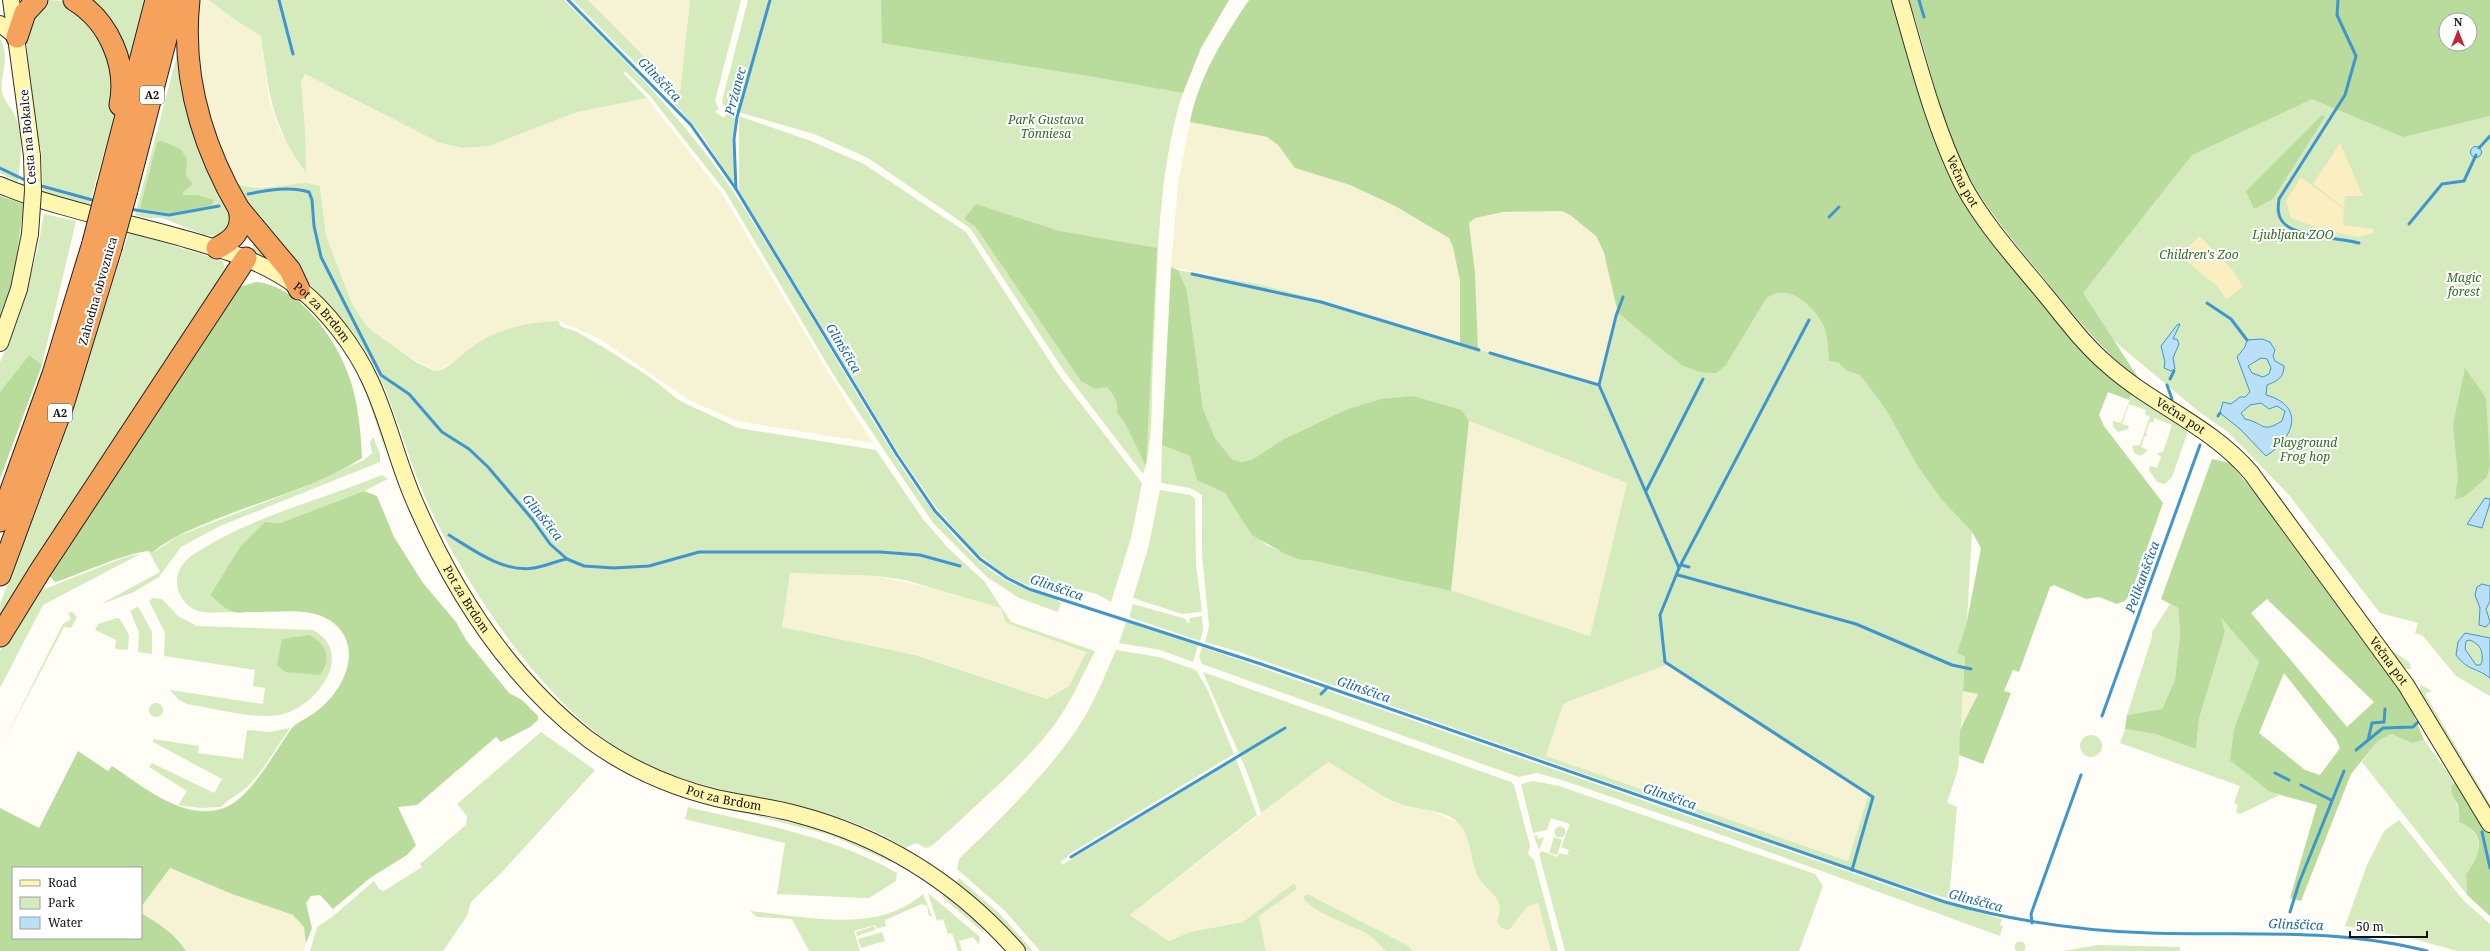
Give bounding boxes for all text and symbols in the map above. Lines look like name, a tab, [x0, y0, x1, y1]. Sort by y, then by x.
north arrow	[2438, 12, 2478, 52]
text: N	[2454, 14, 2463, 29]
water label: Glinščica	[634, 53, 686, 105]
water label: Pržanec	[720, 64, 750, 118]
road number: A2	[140, 86, 164, 104]
street label: Cesta na Bokalce	[15, 89, 40, 185]
park label: Park Gustava Tönniesa	[1007, 111, 1084, 142]
street label: Večna pot	[1942, 153, 1983, 210]
park label: Ljubljana ZOO	[2251, 226, 2334, 243]
street label: Zahodna obvoznica	[74, 234, 121, 347]
park label: Children's Zoo	[2159, 246, 2239, 263]
park label: Magic forest	[2446, 269, 2481, 300]
street label: Pot za Brdom	[290, 278, 354, 345]
water label: Glinščica	[822, 320, 866, 377]
street label: Večna pot	[2153, 393, 2209, 438]
road number: A2	[48, 404, 72, 422]
park label: Playground Frog hop	[2272, 434, 2337, 465]
water label: Glinščica	[519, 490, 568, 544]
water label: Pelikanščica	[2120, 538, 2163, 616]
street label: Pot za Brdom	[439, 562, 494, 636]
water label: Glinščica	[1028, 570, 1086, 605]
street label: Večna pot	[2365, 633, 2412, 688]
water label: Glinščica	[1335, 672, 1393, 707]
water label: Glinščica	[1641, 779, 1699, 814]
street label: Pot za Brdom	[684, 781, 763, 814]
legend	[12, 867, 142, 939]
text: Road	[48, 874, 78, 891]
water label: Glinščica	[1947, 884, 2005, 916]
text: Park	[48, 894, 76, 911]
scale bar	[2350, 913, 2427, 939]
text: Water	[48, 914, 83, 931]
water label: Glinščica	[2268, 914, 2324, 934]
text: 50 m	[2356, 918, 2384, 935]

